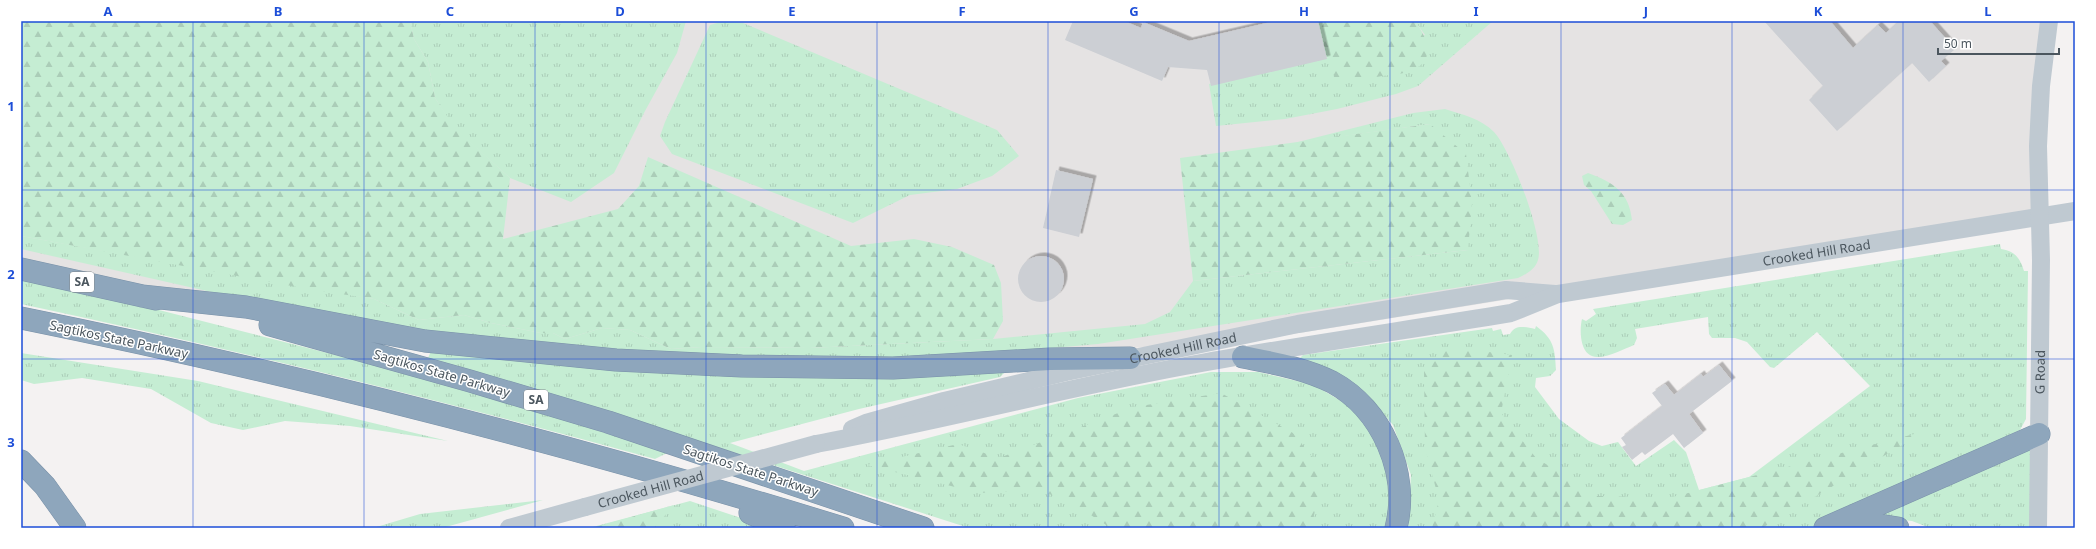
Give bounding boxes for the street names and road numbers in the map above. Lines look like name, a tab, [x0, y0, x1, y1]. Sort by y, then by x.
street label: Crooked Hill Road	[1761, 235, 1872, 270]
road number: SA	[70, 272, 94, 292]
street label: Sagtikos State Parkway	[48, 316, 190, 363]
street label: Crooked Hill Road	[1128, 328, 1238, 368]
street label: Sagtikos State Parkway	[372, 345, 513, 401]
street label: G Road	[2030, 350, 2049, 394]
road number: SA	[524, 390, 548, 410]
street label: Sagtikos State Parkway	[681, 440, 821, 500]
street label: Crooked Hill Road	[596, 466, 706, 512]

